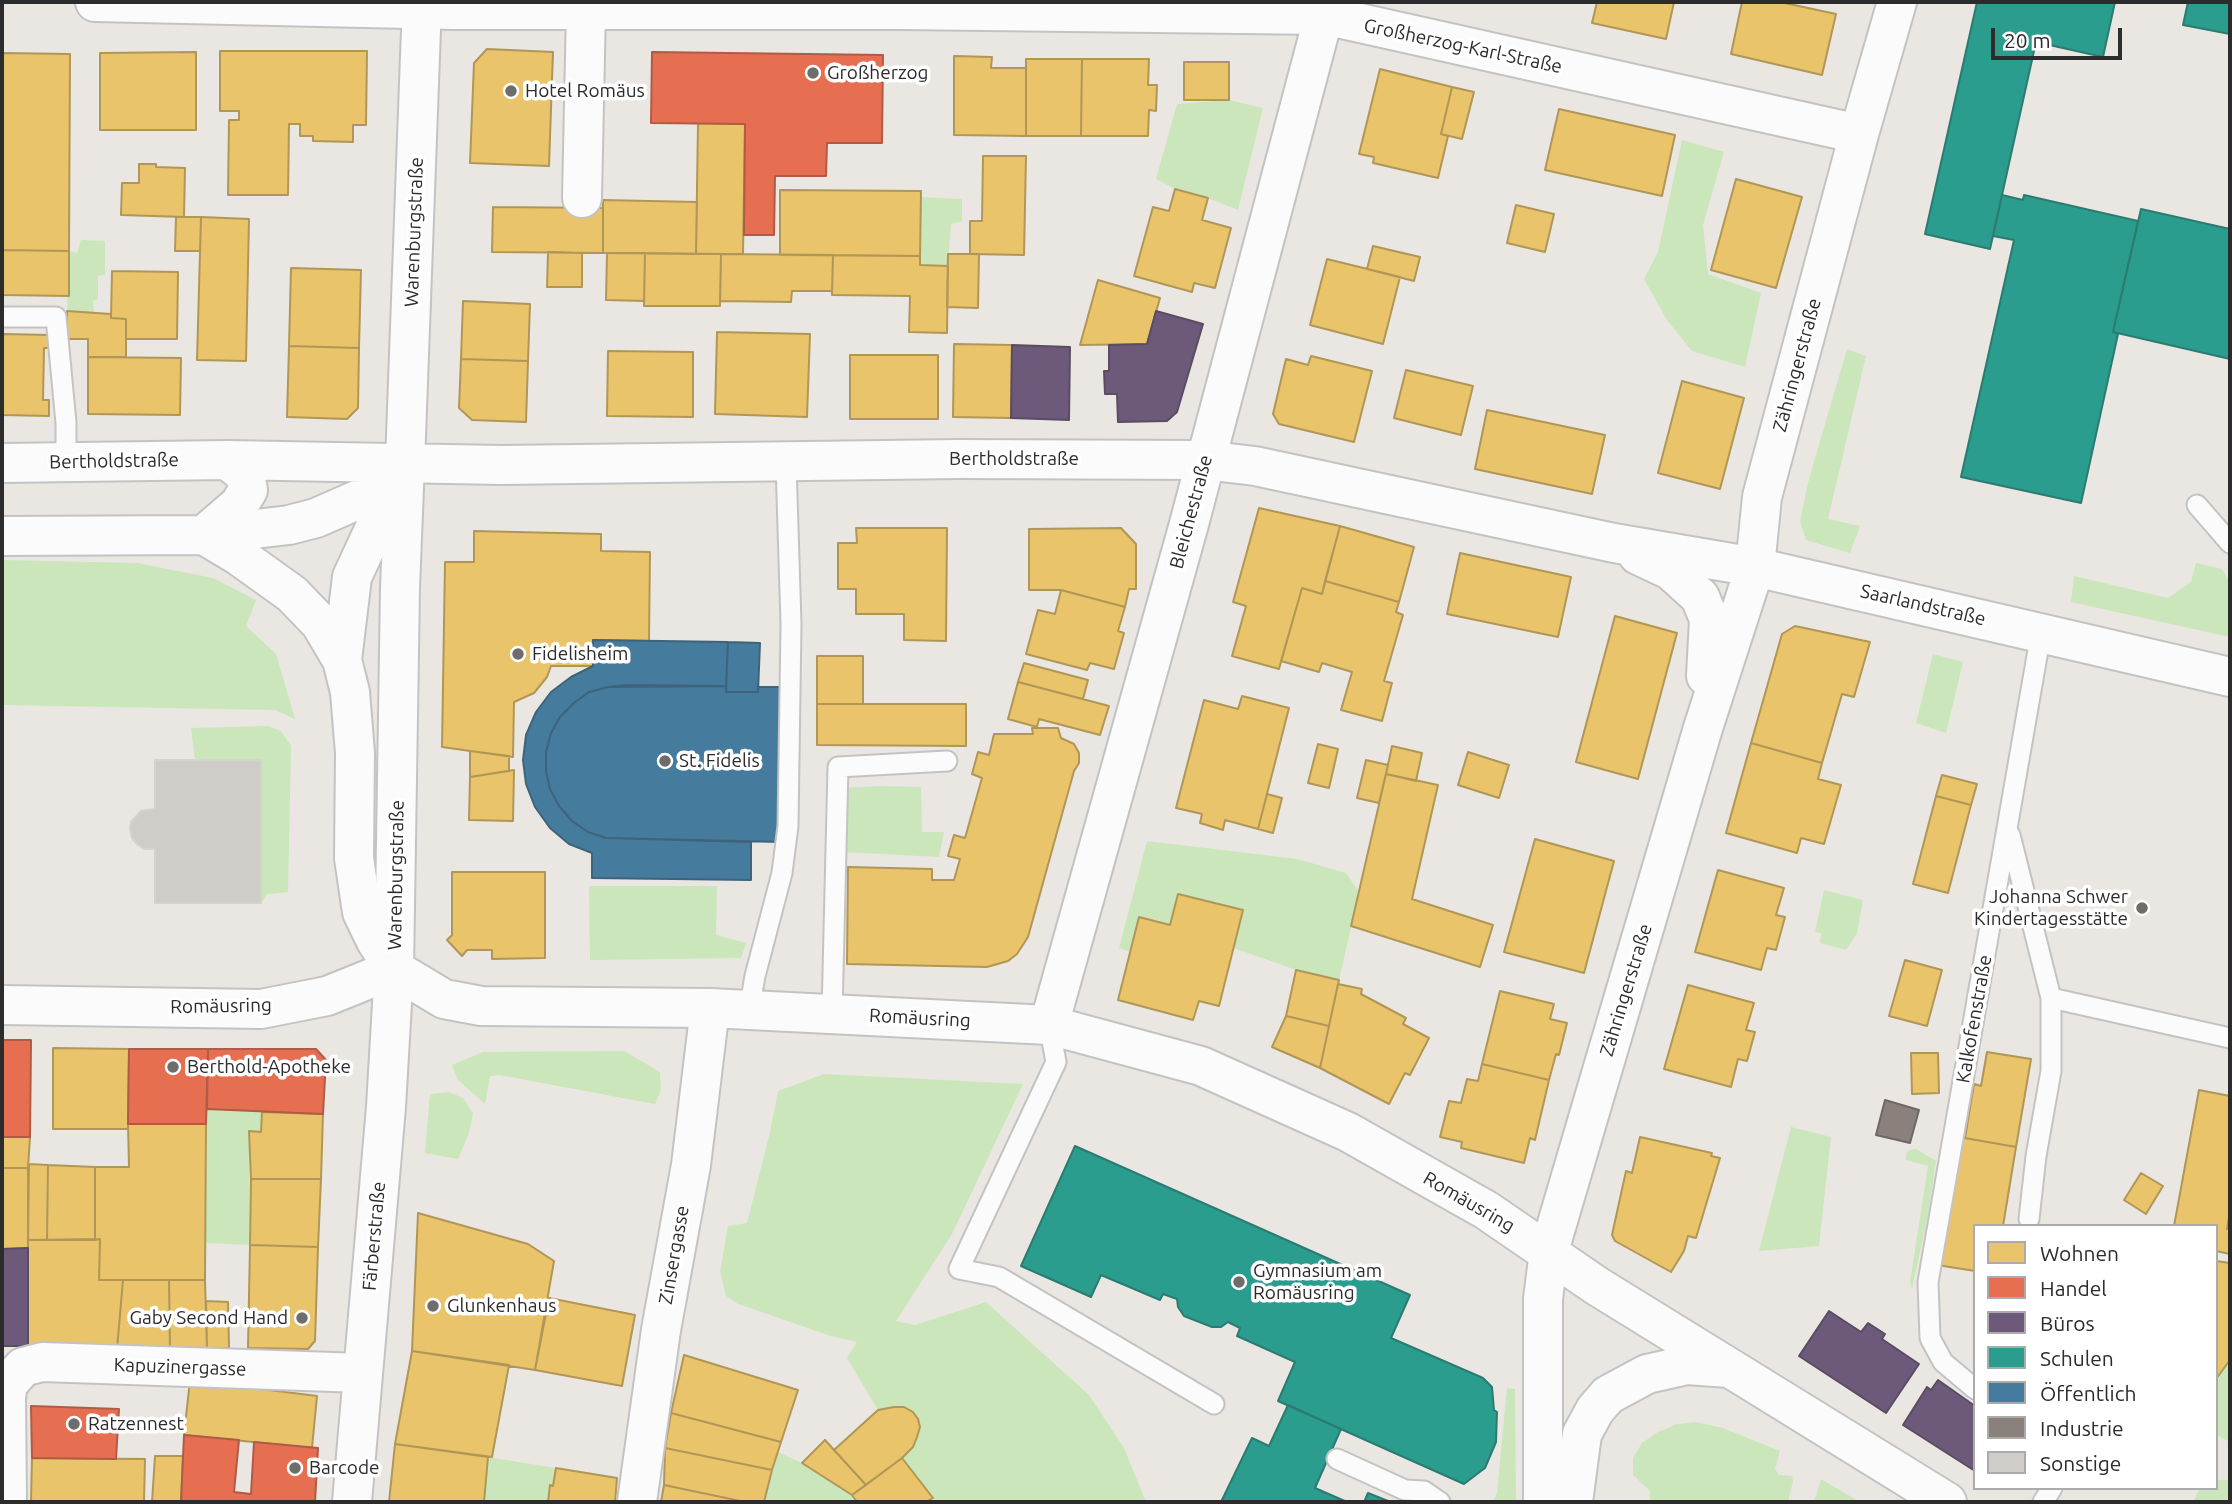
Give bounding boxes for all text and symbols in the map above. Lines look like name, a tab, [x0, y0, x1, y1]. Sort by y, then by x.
street label: Großherzog-Karl-Straße	[1362, 14, 1564, 78]
scale bar	[1994, 14, 2125, 58]
text: 20 m	[2004, 28, 2051, 52]
place label: Großherzog	[827, 62, 928, 84]
marker: Großherzog	[805, 65, 821, 81]
place label: Hotel Romäus	[525, 80, 645, 102]
marker: Hotel Romäus	[503, 83, 519, 99]
street label: Warenburgstraße	[400, 157, 428, 307]
street label: Zähringerstraße	[1768, 296, 1826, 434]
street label: Bertholdstraße	[49, 448, 179, 474]
street label: Bertholdstraße	[949, 448, 1079, 470]
street label: Bleichestraße	[1165, 453, 1217, 571]
street label: Saarlandstraße	[1858, 579, 1988, 631]
place label: Fidelisheim	[532, 643, 628, 665]
marker: Fidelisheim	[510, 646, 526, 662]
place label: St. Fidelis	[679, 750, 760, 772]
marker: St. Fidelis	[657, 753, 673, 769]
street label: Warenburgstraße	[383, 800, 409, 950]
place label: Johanna Schwer Kindertagesstätte	[1974, 886, 2128, 930]
marker: Johanna Schwer Kindertagesstätte	[2134, 900, 2150, 916]
street label: Zähringerstraße	[1595, 921, 1657, 1059]
street label: Kalkofenstraße	[1952, 953, 1996, 1085]
street label: Romäusring	[170, 994, 272, 1018]
street label: Romäusring	[869, 1004, 971, 1032]
place label: Berthold-Apotheke	[187, 1056, 351, 1078]
marker: Berthold-Apotheke	[165, 1059, 181, 1075]
street label: Romäusring	[1419, 1167, 1519, 1237]
street label: Färberstraße	[358, 1180, 390, 1292]
street label: Zinsergasse	[654, 1204, 694, 1306]
legend	[1973, 1224, 2218, 1490]
text: Wohnen	[2040, 1241, 2119, 1265]
place label: Gymnasium am Romäusring	[1253, 1260, 1382, 1304]
marker: Gymnasium am Romäusring	[1231, 1274, 1247, 1290]
text: Handel	[2040, 1276, 2107, 1300]
place label: Glunkenhaus	[447, 1295, 557, 1317]
marker: Glunkenhaus	[425, 1298, 441, 1314]
place label: Gaby Second Hand	[129, 1307, 288, 1329]
marker: Gaby Second Hand	[294, 1310, 310, 1326]
text: Büros	[2040, 1311, 2095, 1335]
text: Schulen	[2040, 1346, 2114, 1370]
street label: Kapuzinergasse	[113, 1353, 247, 1381]
text: Öffentlich	[2040, 1381, 2136, 1405]
place label: Ratzennest	[88, 1413, 184, 1435]
marker: Ratzennest	[66, 1416, 82, 1432]
text: Industrie	[2040, 1416, 2124, 1440]
text: Sonstige	[2040, 1451, 2121, 1475]
place label: Barcode	[309, 1457, 380, 1479]
marker: Barcode	[287, 1460, 303, 1476]

